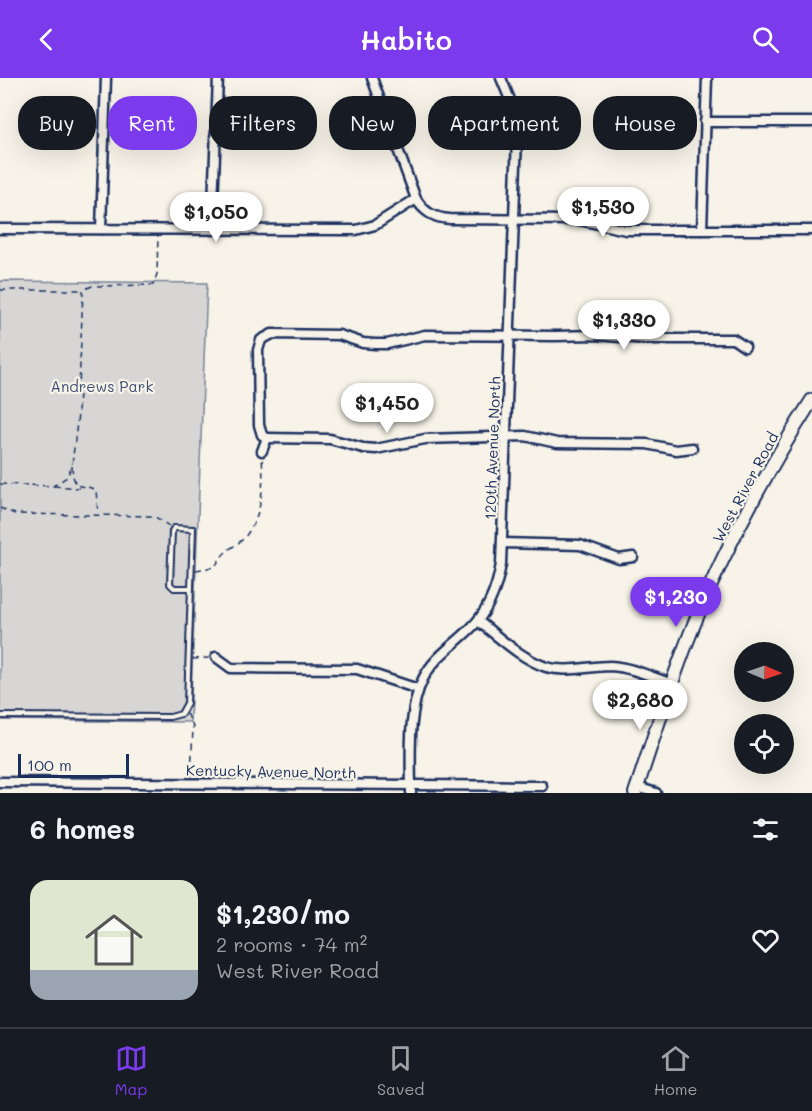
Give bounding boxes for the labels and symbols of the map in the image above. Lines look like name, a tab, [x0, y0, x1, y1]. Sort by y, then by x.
pin: $1,530	[554, 187, 652, 238]
pin: $1,050	[167, 192, 265, 243]
pin: $1,330	[575, 300, 673, 351]
park label: Andrews Park	[51, 376, 153, 396]
street label: 120th Avenue North	[480, 376, 504, 520]
pin: $1,450	[338, 383, 436, 434]
street label: West River Road	[707, 428, 783, 546]
pin: $1,230	[627, 577, 725, 628]
north arrow	[734, 642, 794, 702]
pin: $2,680	[591, 680, 689, 731]
scale bar	[18, 751, 129, 778]
street label: Kentucky Avenue North	[186, 760, 356, 782]

